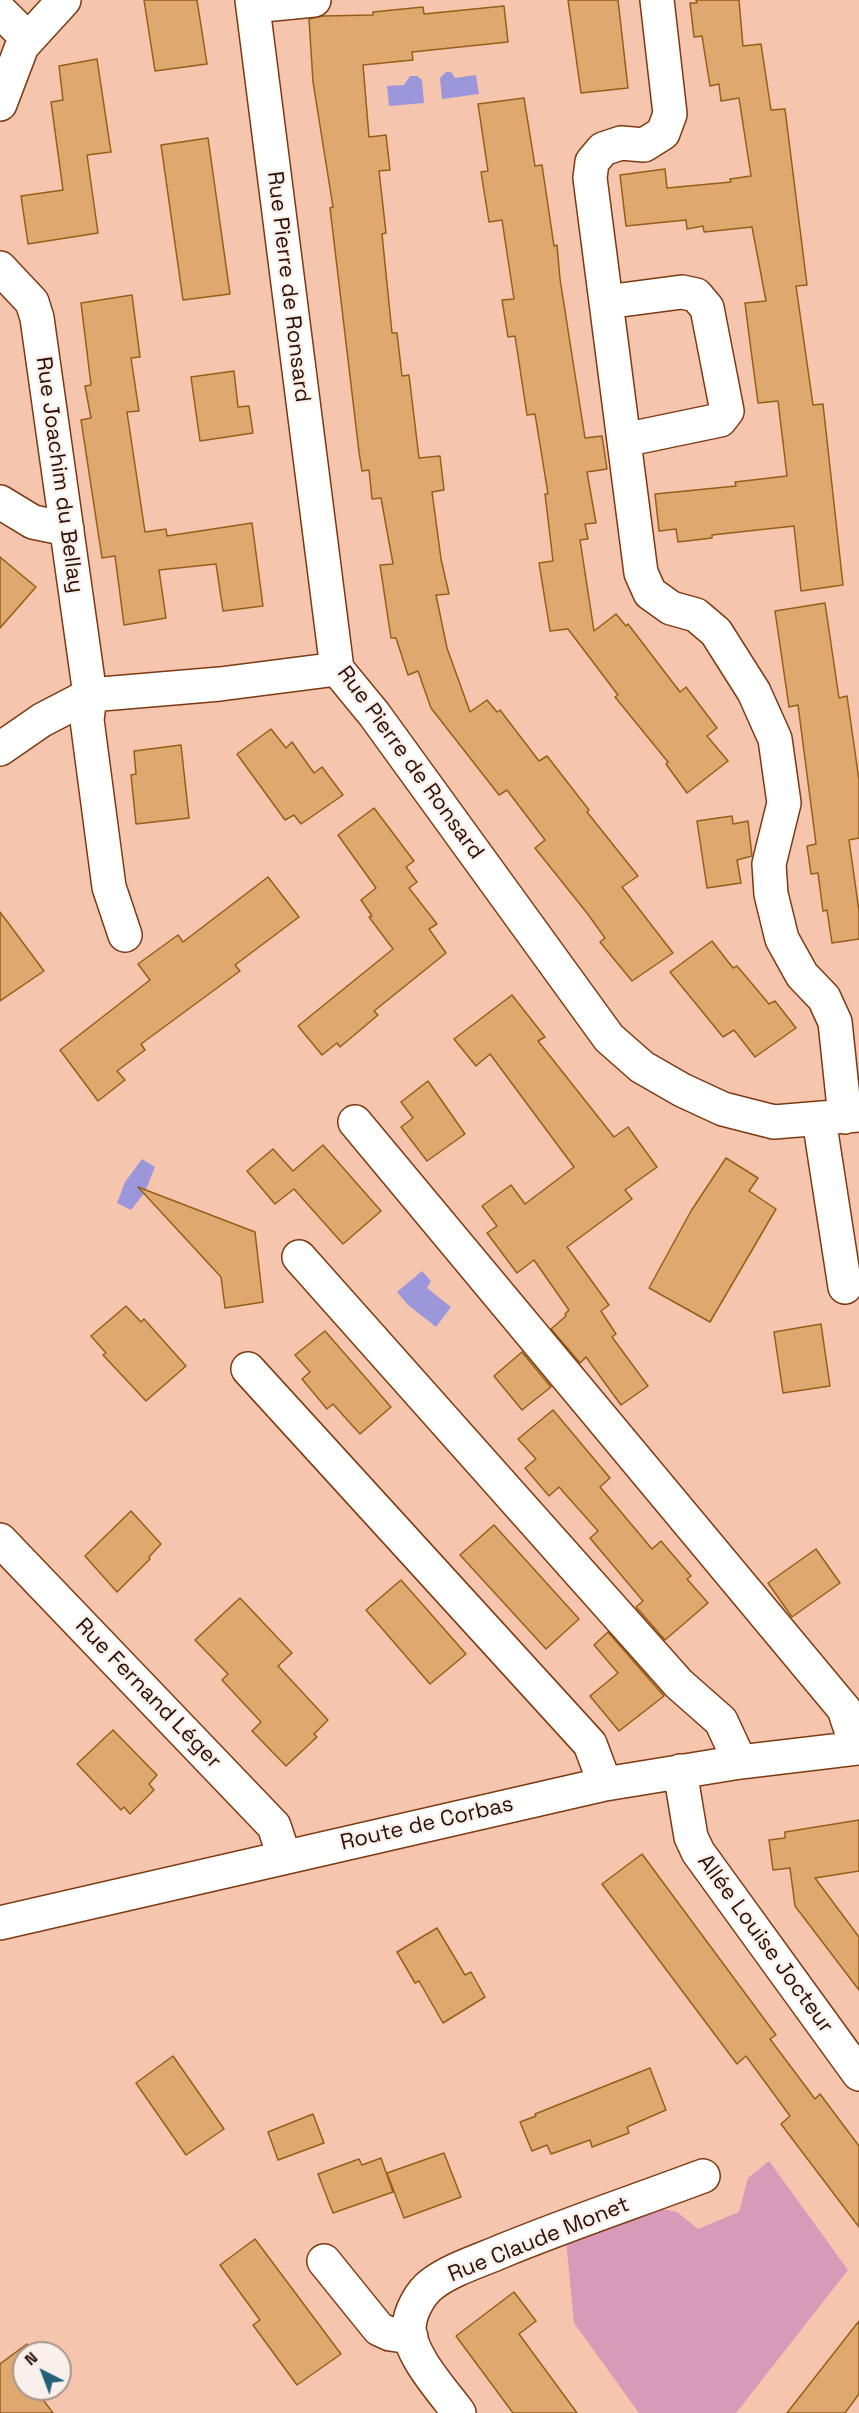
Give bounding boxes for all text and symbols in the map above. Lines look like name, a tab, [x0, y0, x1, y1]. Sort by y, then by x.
street label: Rue Pierre de Ronsard	[261, 170, 315, 404]
street label: Rue Joachim du Bellay	[29, 355, 89, 595]
street label: Rue Pierre de Ronsard	[331, 661, 489, 865]
street label: Rue Fernand Léger	[69, 1613, 227, 1775]
street label: Route de Corbas	[338, 1791, 516, 1857]
street label: Allée Louise Jocteur	[691, 1850, 839, 2038]
street label: Rue Claude Monet	[445, 2192, 633, 2288]
north arrow	[12, 2341, 72, 2401]
text: N	[20, 2347, 42, 2370]

